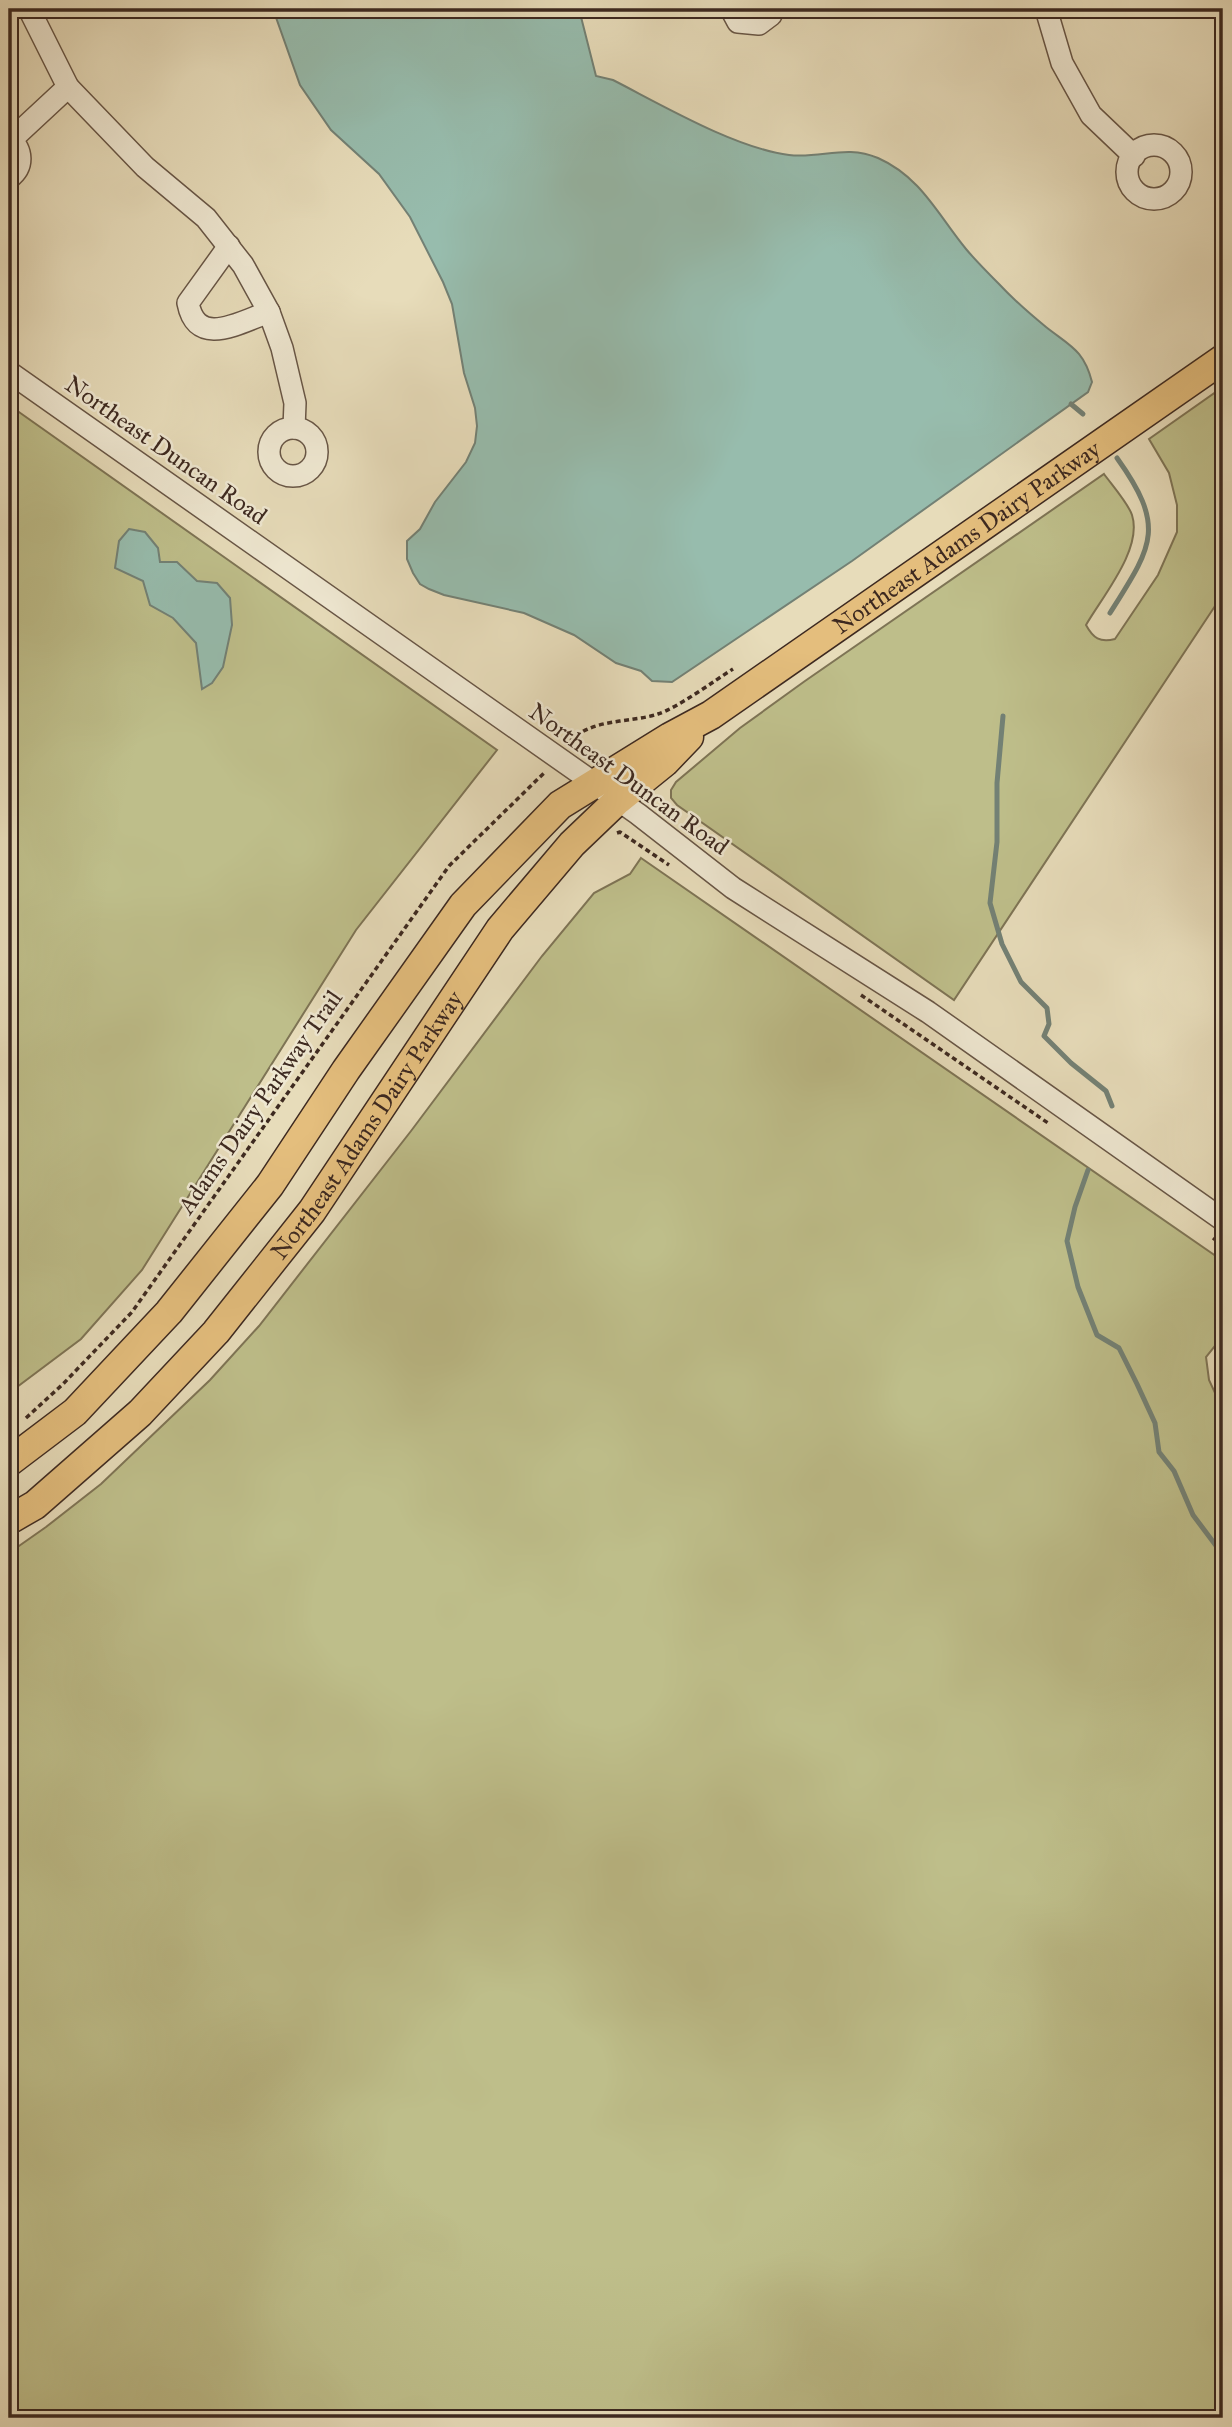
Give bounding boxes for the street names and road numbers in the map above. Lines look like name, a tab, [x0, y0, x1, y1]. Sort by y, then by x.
street label: Northeast Duncan Road	[59, 369, 273, 531]
street label: Northeast Adams Dairy Parkway	[827, 433, 1107, 641]
street label: Northeast Duncan Road	[523, 696, 735, 862]
street label: Adams Dairy Parkway Trail	[171, 984, 349, 1221]
street label: Northeast Adams Dairy Parkway	[264, 985, 470, 1266]

